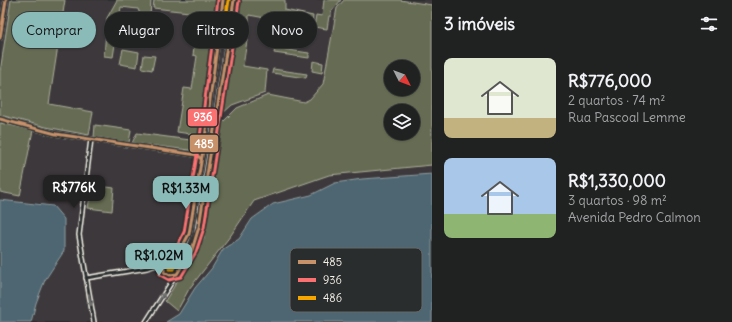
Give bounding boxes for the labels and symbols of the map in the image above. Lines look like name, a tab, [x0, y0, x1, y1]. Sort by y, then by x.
north arrow	[384, 60, 420, 96]
line badge: 936	[187, 108, 218, 127]
text: 936	[194, 110, 212, 124]
line badge: 485	[189, 134, 219, 153]
text: 485	[194, 137, 214, 151]
pin: R$776K	[41, 175, 107, 209]
pin: R$1.33M	[149, 176, 223, 210]
pin: R$1.02M	[122, 243, 196, 277]
legend	[290, 248, 422, 312]
text: 485	[323, 255, 342, 269]
text: 936	[323, 273, 342, 287]
text: 486	[323, 291, 342, 305]
one-way arrow	[158, 292, 166, 304]
one-way arrow	[87, 293, 95, 306]

